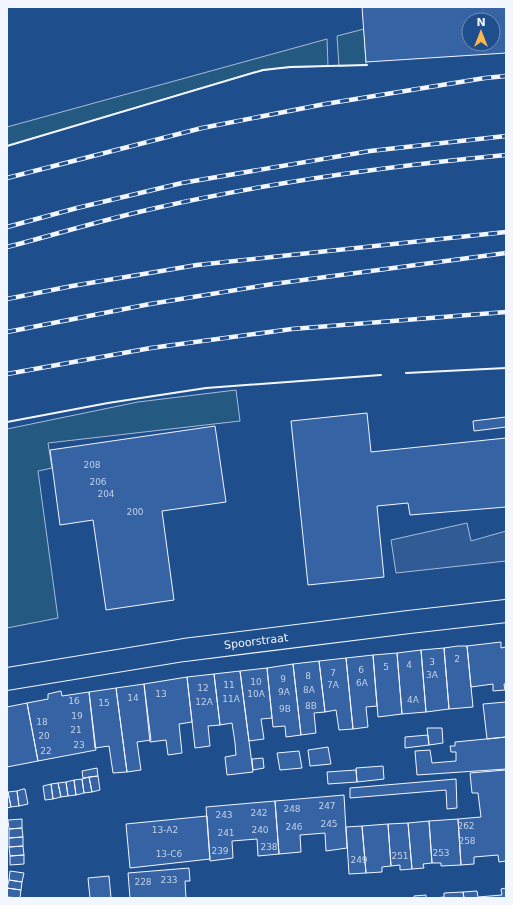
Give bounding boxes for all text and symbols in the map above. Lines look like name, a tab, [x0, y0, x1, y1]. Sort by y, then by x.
north arrow	[461, 12, 501, 52]
text: N	[476, 16, 486, 29]
house number: 208	[83, 460, 101, 470]
house number: 206	[89, 477, 107, 487]
house number: 204	[97, 489, 115, 499]
house number: 200	[126, 507, 144, 517]
street label: Spoorstraat	[223, 631, 290, 651]
house number: 2	[454, 654, 460, 664]
house number: 3	[429, 657, 435, 667]
house number: 4	[406, 660, 412, 670]
house number: 5	[383, 662, 389, 672]
house number: 6	[358, 665, 364, 675]
house number: 7	[330, 668, 336, 678]
house number: 3A	[426, 670, 439, 680]
house number: 8	[305, 671, 311, 681]
house number: 9	[280, 674, 286, 684]
house number: 10	[250, 677, 262, 687]
house number: 6A	[356, 678, 369, 688]
house number: 11	[223, 680, 235, 690]
house number: 7A	[327, 680, 340, 690]
house number: 12	[197, 683, 209, 693]
house number: 8A	[303, 685, 316, 695]
house number: 9A	[278, 687, 291, 697]
house number: 13	[155, 689, 167, 699]
house number: 10A	[247, 689, 266, 699]
house number: 14	[127, 693, 139, 703]
house number: 11A	[222, 694, 241, 704]
house number: 4A	[407, 695, 420, 705]
house number: 16	[68, 696, 80, 706]
house number: 12A	[195, 697, 214, 707]
house number: 15	[98, 698, 110, 708]
house number: 8B	[305, 701, 317, 711]
house number: 9B	[279, 704, 291, 714]
house number: 19	[71, 711, 83, 721]
house number: 18	[36, 717, 48, 727]
house number: 21	[70, 725, 82, 735]
house number: 20	[38, 731, 50, 741]
house number: 23	[73, 740, 85, 750]
house number: 22	[40, 746, 52, 756]
house number: 247	[318, 801, 336, 811]
house number: 248	[283, 804, 301, 814]
house number: 242	[250, 808, 268, 818]
house number: 243	[215, 810, 233, 820]
house number: 245	[320, 819, 338, 829]
house number: 262	[457, 821, 475, 831]
house number: 246	[285, 822, 303, 832]
house number: 13-A2	[152, 825, 178, 835]
house number: 240	[251, 825, 269, 835]
house number: 241	[217, 828, 235, 838]
house number: 258	[458, 836, 476, 846]
house number: 238	[260, 842, 278, 852]
house number: 239	[211, 846, 229, 856]
house number: 253	[432, 848, 450, 858]
house number: 13-C6	[156, 849, 183, 859]
house number: 251	[391, 851, 409, 861]
house number: 249	[350, 855, 368, 865]
house number: 233	[160, 875, 178, 885]
house number: 228	[134, 877, 152, 887]

